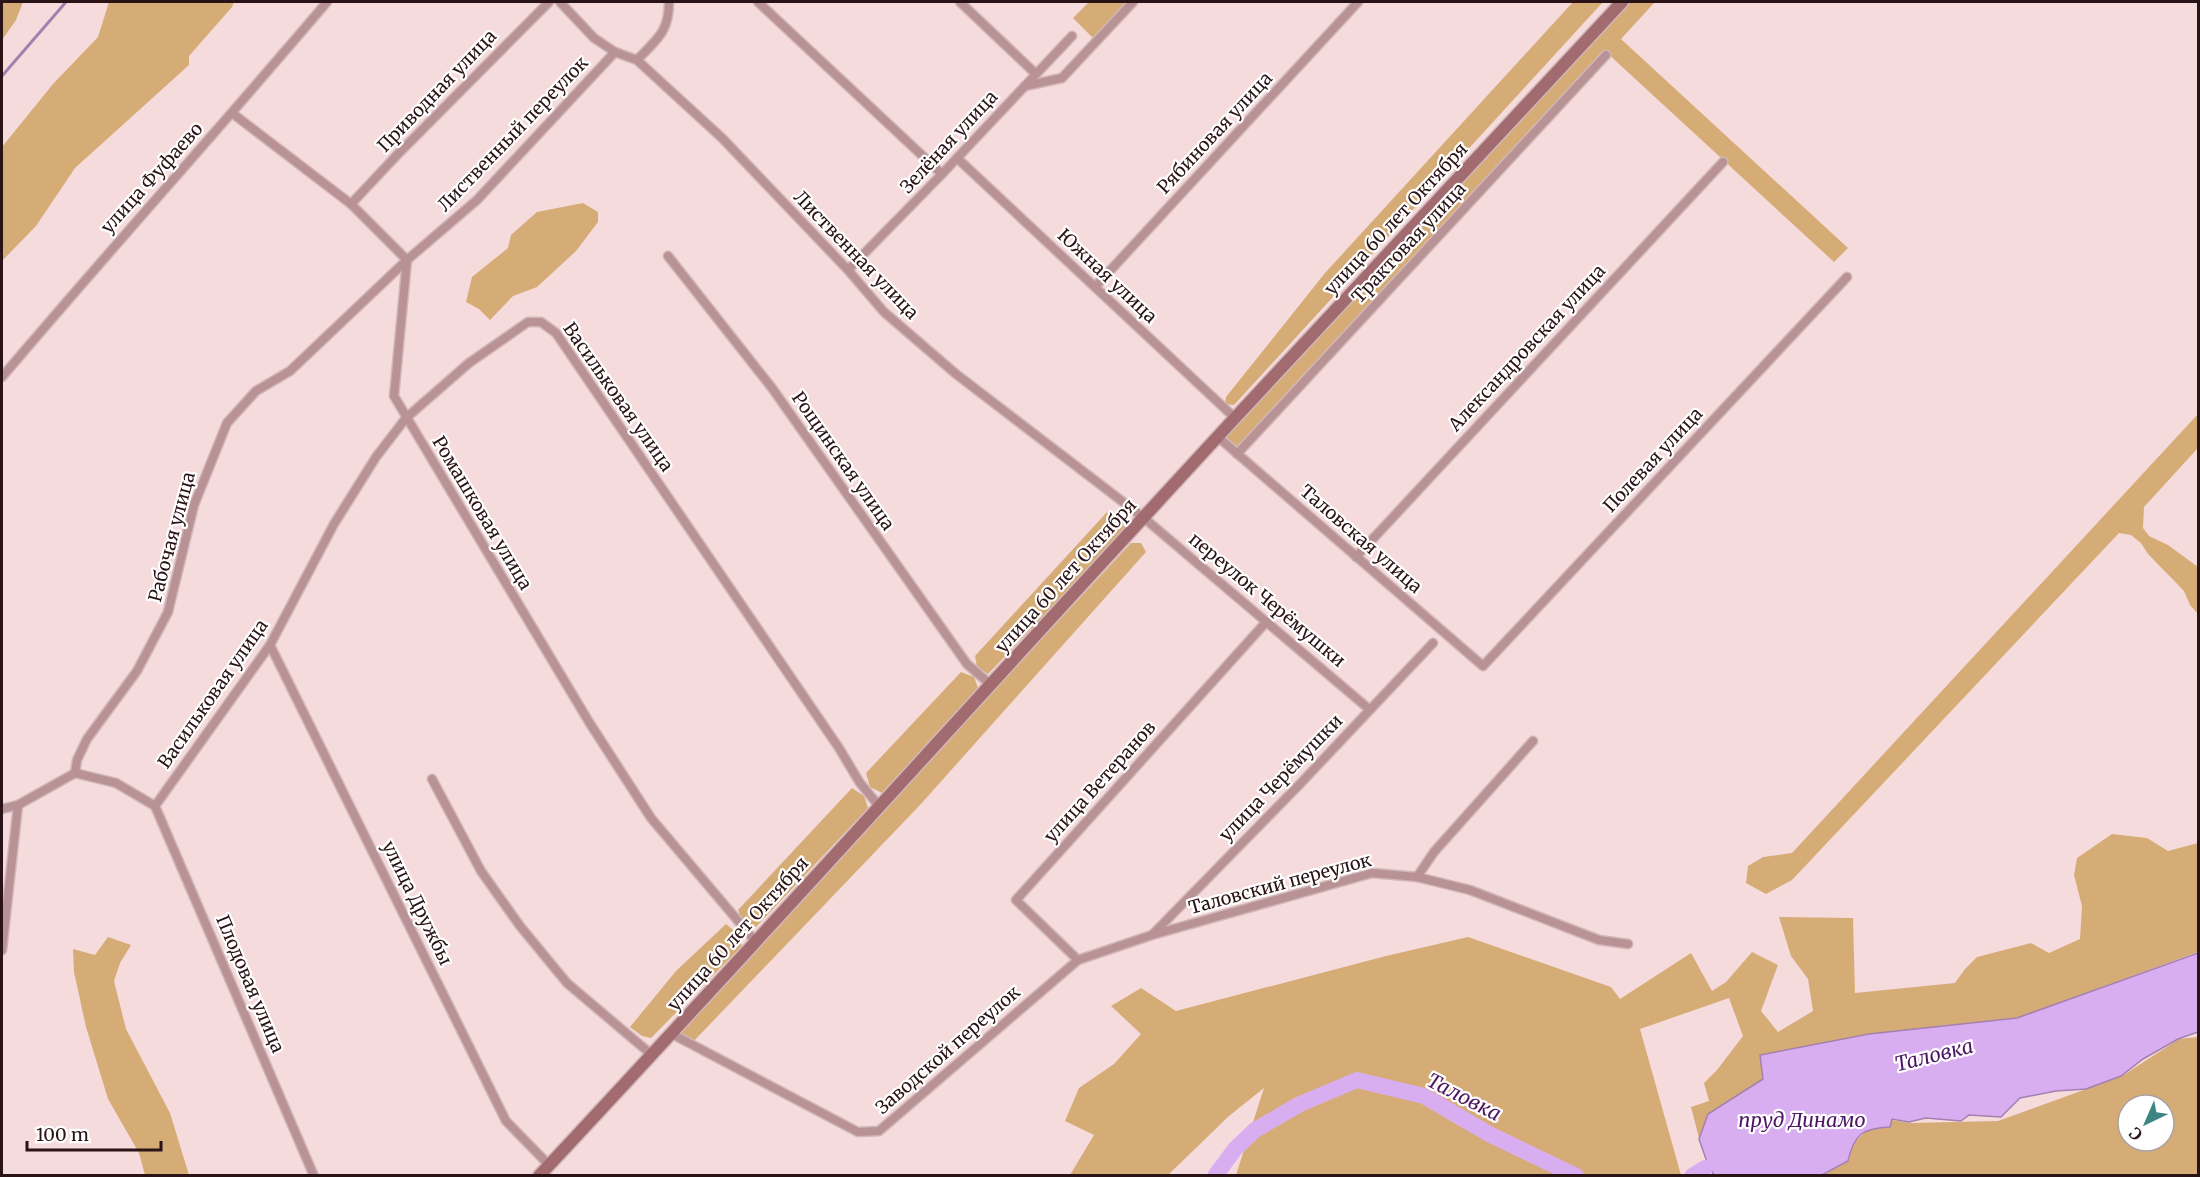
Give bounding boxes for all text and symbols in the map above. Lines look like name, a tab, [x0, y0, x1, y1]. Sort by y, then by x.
street label: Приводная улица	[372, 24, 501, 157]
street label: Лиственный переулок	[433, 51, 593, 216]
street label: Рябиновая улица	[1152, 67, 1277, 198]
street label: Зелёная улица	[895, 85, 1003, 198]
street label: улица Фуфаево	[96, 117, 208, 238]
street label: улица 60 лет Октября	[1319, 138, 1472, 300]
street label: Трактовая улица	[1347, 177, 1471, 308]
street label: Лиственная улица	[789, 186, 924, 324]
street label: Южная улица	[1053, 224, 1162, 328]
street label: Александровская улица	[1443, 259, 1610, 437]
street label: Васильковая улица	[558, 318, 679, 476]
street label: Рощинская улица	[787, 387, 900, 535]
street label: Полевая улица	[1598, 402, 1707, 517]
street label: Ромашковая улица	[427, 432, 538, 594]
street label: Рабочая улица	[143, 469, 200, 604]
street label: Таловская улица	[1296, 479, 1427, 598]
street label: улица 60 лет Октября	[990, 493, 1141, 658]
street label: переулок Черёмушки	[1184, 527, 1350, 672]
street label: Васильковая улица	[152, 614, 273, 773]
street label: улица Черёмушки	[1214, 709, 1347, 846]
street label: улица Ветеранов	[1039, 716, 1161, 847]
street label: улица Дружбы	[377, 837, 458, 969]
street label: Таловский переулок	[1186, 848, 1374, 919]
street label: улица 60 лет Октября	[662, 851, 813, 1016]
street label: Плодовая улица	[211, 911, 290, 1056]
street label: Заводской переулок	[871, 980, 1025, 1119]
water label: Таловка	[1892, 1033, 1976, 1076]
water label: Таловка	[1423, 1067, 1505, 1126]
north arrow	[2116, 1093, 2176, 1153]
water label: пруд Динамо	[1738, 1107, 1866, 1132]
scale bar	[27, 1114, 160, 1152]
text: 100 m	[36, 1123, 89, 1146]
text: С	[2125, 1123, 2146, 1145]

